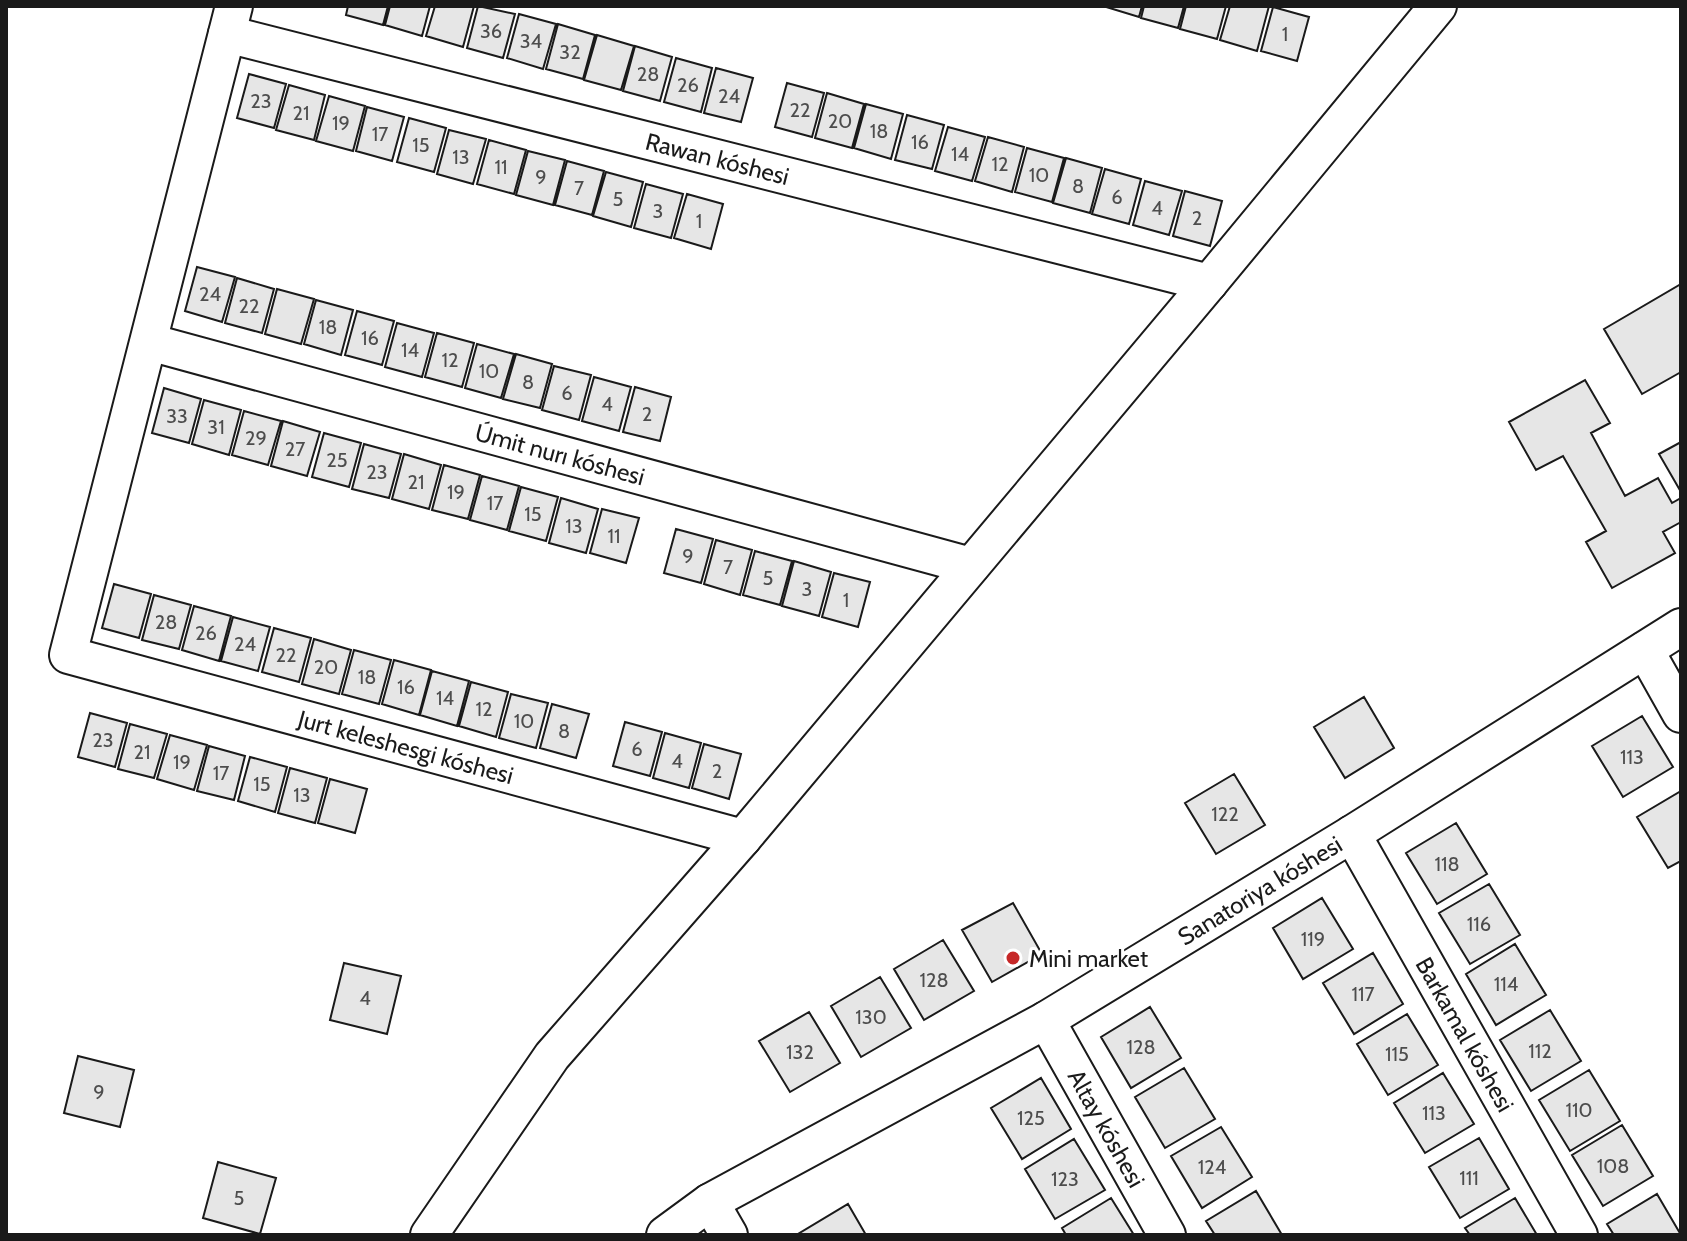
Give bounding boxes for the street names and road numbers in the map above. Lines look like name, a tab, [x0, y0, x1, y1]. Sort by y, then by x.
street label: Rawan kóshesi	[643, 126, 792, 190]
street label: Úmit nurı kóshesi	[472, 417, 648, 491]
street label: Jurt keleshesgi kóshesi	[294, 703, 517, 790]
street label: Sanatoriya kóshesi	[1172, 829, 1347, 951]
street label: Barkamal kóshesi	[1410, 952, 1521, 1117]
street label: Altay kóshesi	[1062, 1064, 1151, 1192]

